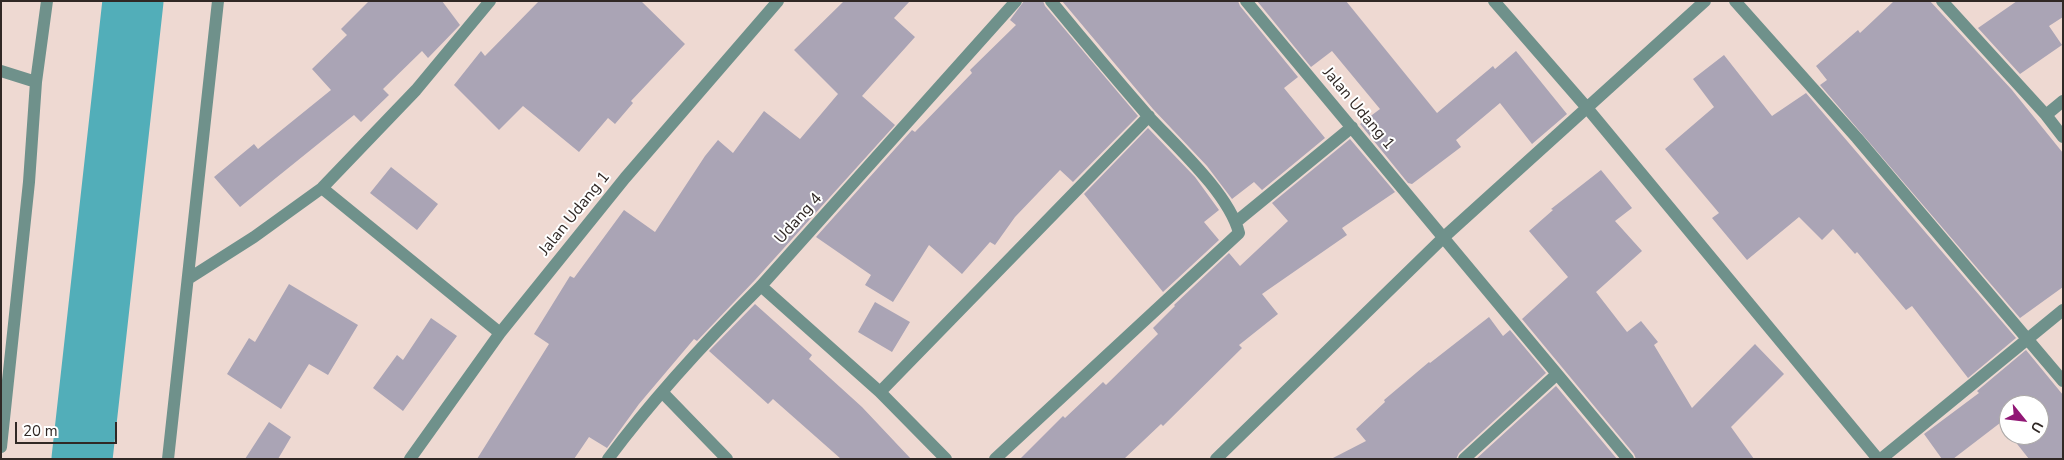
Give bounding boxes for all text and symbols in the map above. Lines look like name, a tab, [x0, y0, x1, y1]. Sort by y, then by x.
street label: Jalan Udang 1	[1318, 64, 1398, 154]
street label: Jalan Udang 1	[536, 168, 614, 260]
street label: Udang 4	[771, 190, 827, 248]
north arrow	[1999, 395, 2049, 445]
scale bar	[18, 412, 120, 444]
text: U	[2026, 418, 2047, 436]
text: 20 m	[23, 421, 58, 441]

